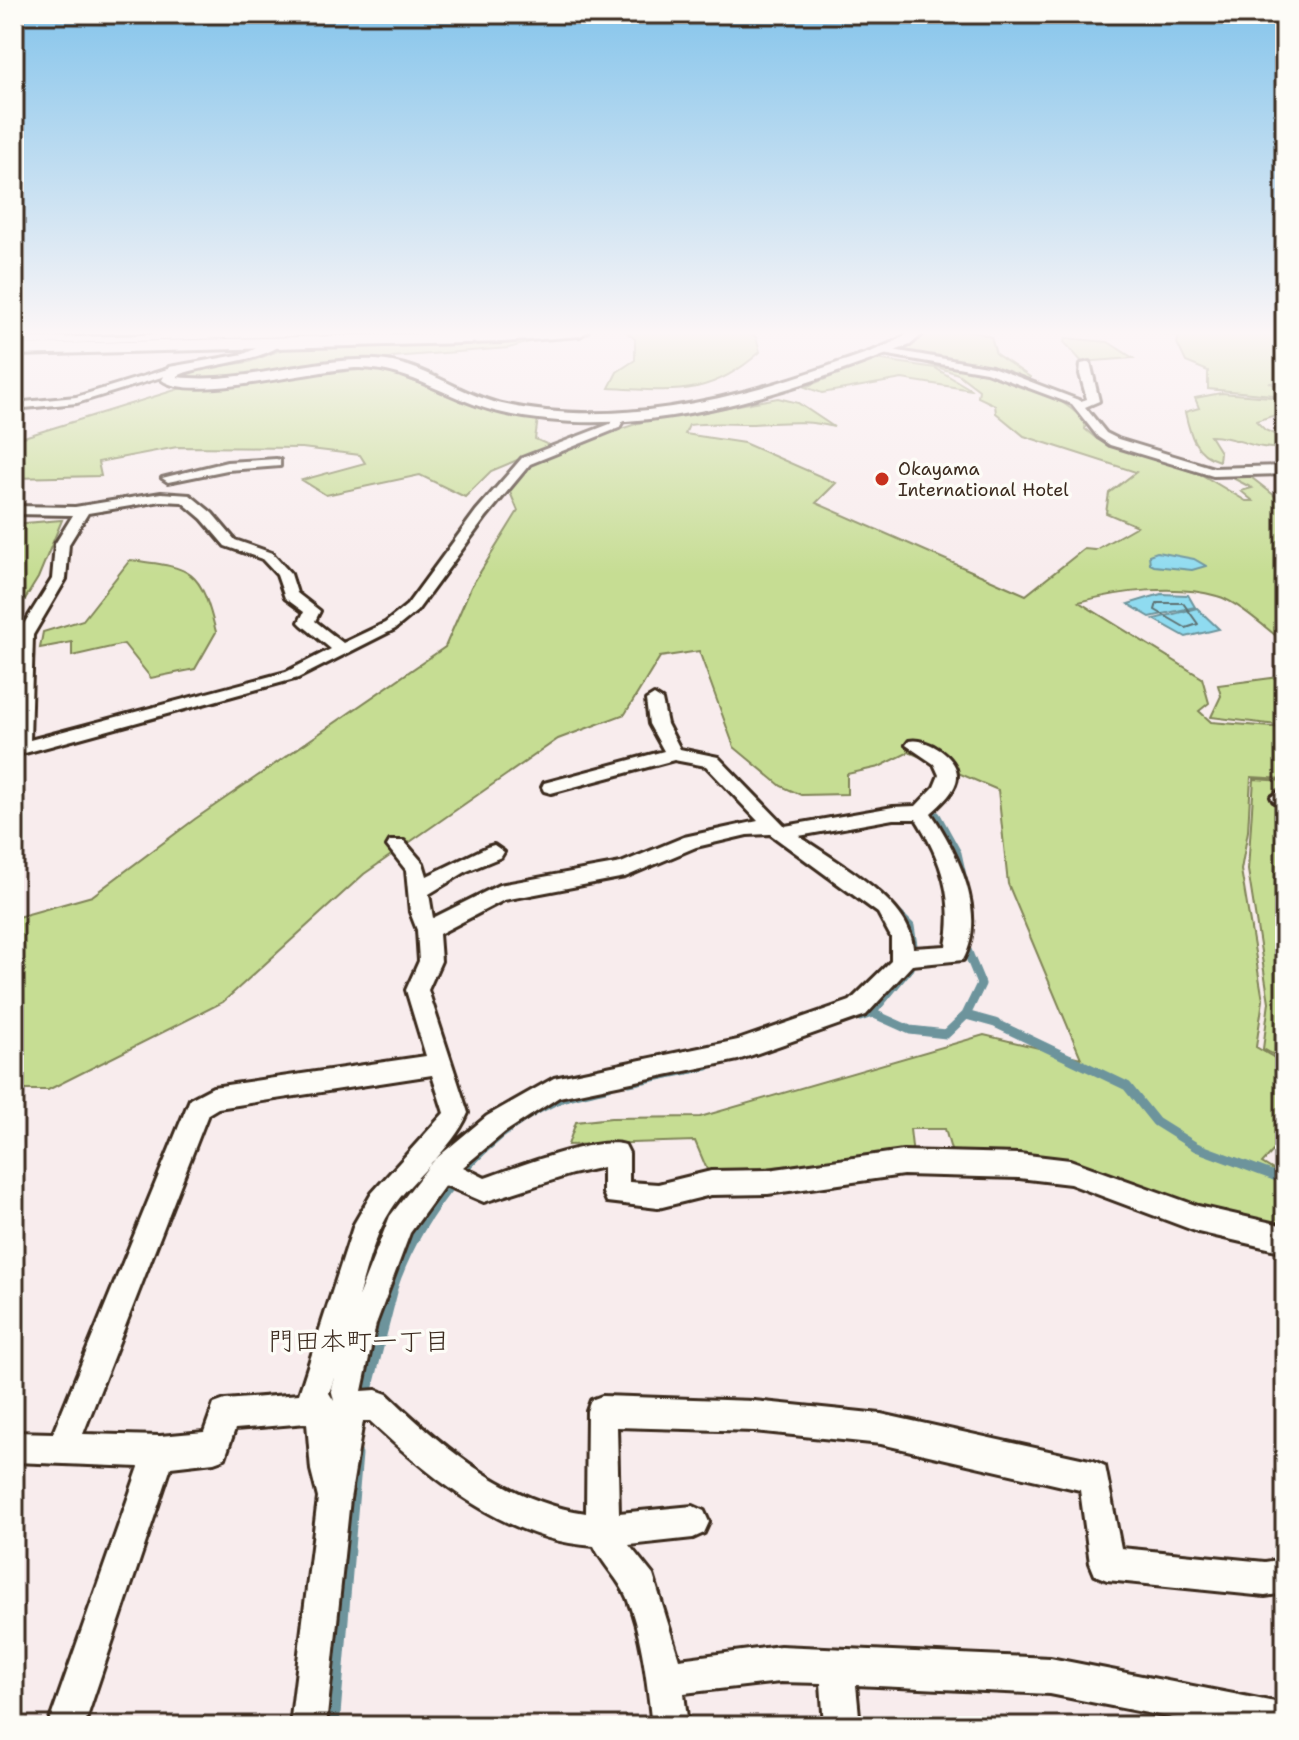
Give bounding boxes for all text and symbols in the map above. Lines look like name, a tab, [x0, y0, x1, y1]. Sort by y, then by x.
place label: Okayama International Hotel	[898, 457, 1069, 502]
marker: Okayama International Hotel	[873, 470, 891, 488]
district label: 門田本町一丁目	[268, 1323, 450, 1358]

